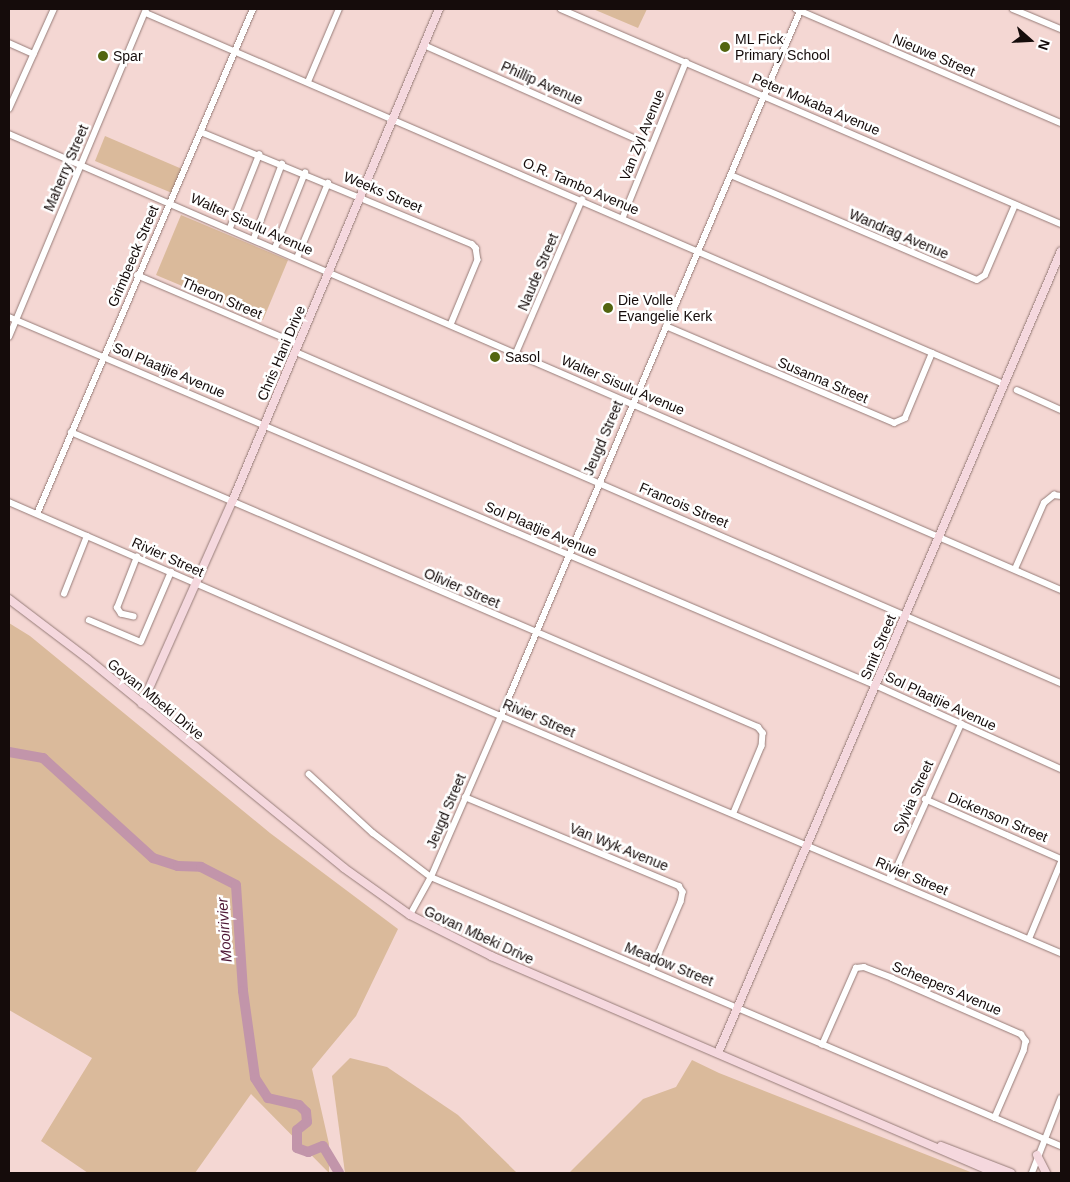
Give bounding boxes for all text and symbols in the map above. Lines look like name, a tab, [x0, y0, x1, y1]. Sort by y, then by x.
north arrow	[1005, 15, 1055, 65]
street label: Nieuwe Street	[890, 30, 978, 80]
place label: ML Fick Primary School	[735, 31, 830, 64]
text: N	[1035, 37, 1053, 52]
marker: ML Fick Primary School	[719, 41, 731, 53]
place label: Spar	[113, 48, 143, 64]
marker: Spar	[97, 50, 109, 62]
street label: Phillip Avenue	[498, 57, 586, 109]
street label: Peter Mokaba Avenue	[749, 69, 883, 139]
street label: Van Zyl Avenue	[616, 87, 668, 183]
street label: Maherry Street	[40, 122, 92, 214]
street label: O.R. Tambo Avenue	[520, 154, 642, 218]
street label: Weeks Street	[341, 168, 425, 216]
street label: Walter Sisulu Avenue	[188, 189, 316, 259]
street label: Grimbeeck Street	[104, 203, 162, 309]
street label: Wandrag Avenue	[846, 205, 952, 263]
street label: Naude Street	[514, 231, 562, 313]
street label: Theron Street	[179, 274, 265, 322]
place label: Die Volle Evangelie Kerk	[618, 292, 712, 324]
marker: Die Volle Evangelie Kerk	[602, 302, 614, 314]
street label: Chris Hani Drive	[253, 303, 309, 403]
street label: Sol Plaatjie Avenue	[110, 339, 228, 401]
place label: Sasol	[505, 349, 540, 365]
marker: Sasol	[489, 351, 501, 363]
street label: Walter Sisulu Avenue	[558, 351, 688, 419]
street label: Susanna Street	[775, 353, 871, 407]
street label: Jeugd Street	[580, 398, 626, 478]
street label: Francois Street	[637, 479, 731, 531]
street label: Sol Plaatjie Avenue	[482, 498, 600, 560]
street label: Rivier Street	[129, 534, 207, 580]
street label: Olivier Street	[421, 564, 503, 612]
street label: Smit Street	[857, 612, 899, 682]
street label: Govan Mbeki Drive	[104, 655, 208, 743]
street label: Sol Plaatjie Avenue	[883, 668, 999, 734]
street label: Rivier Street	[500, 695, 578, 741]
street label: Sylvia Street	[889, 758, 937, 836]
street label: Jeugd Street	[423, 771, 469, 851]
street label: Dickenson Street	[946, 788, 1050, 846]
street label: Van Wyk Avenue	[567, 819, 671, 875]
street label: Rivier Street	[873, 853, 951, 899]
water label: Mooirivier	[213, 897, 235, 963]
street label: Govan Mbeki Drive	[422, 902, 536, 968]
street label: Meadow Street	[622, 939, 716, 989]
street label: Scheepers Avenue	[889, 957, 1005, 1019]

